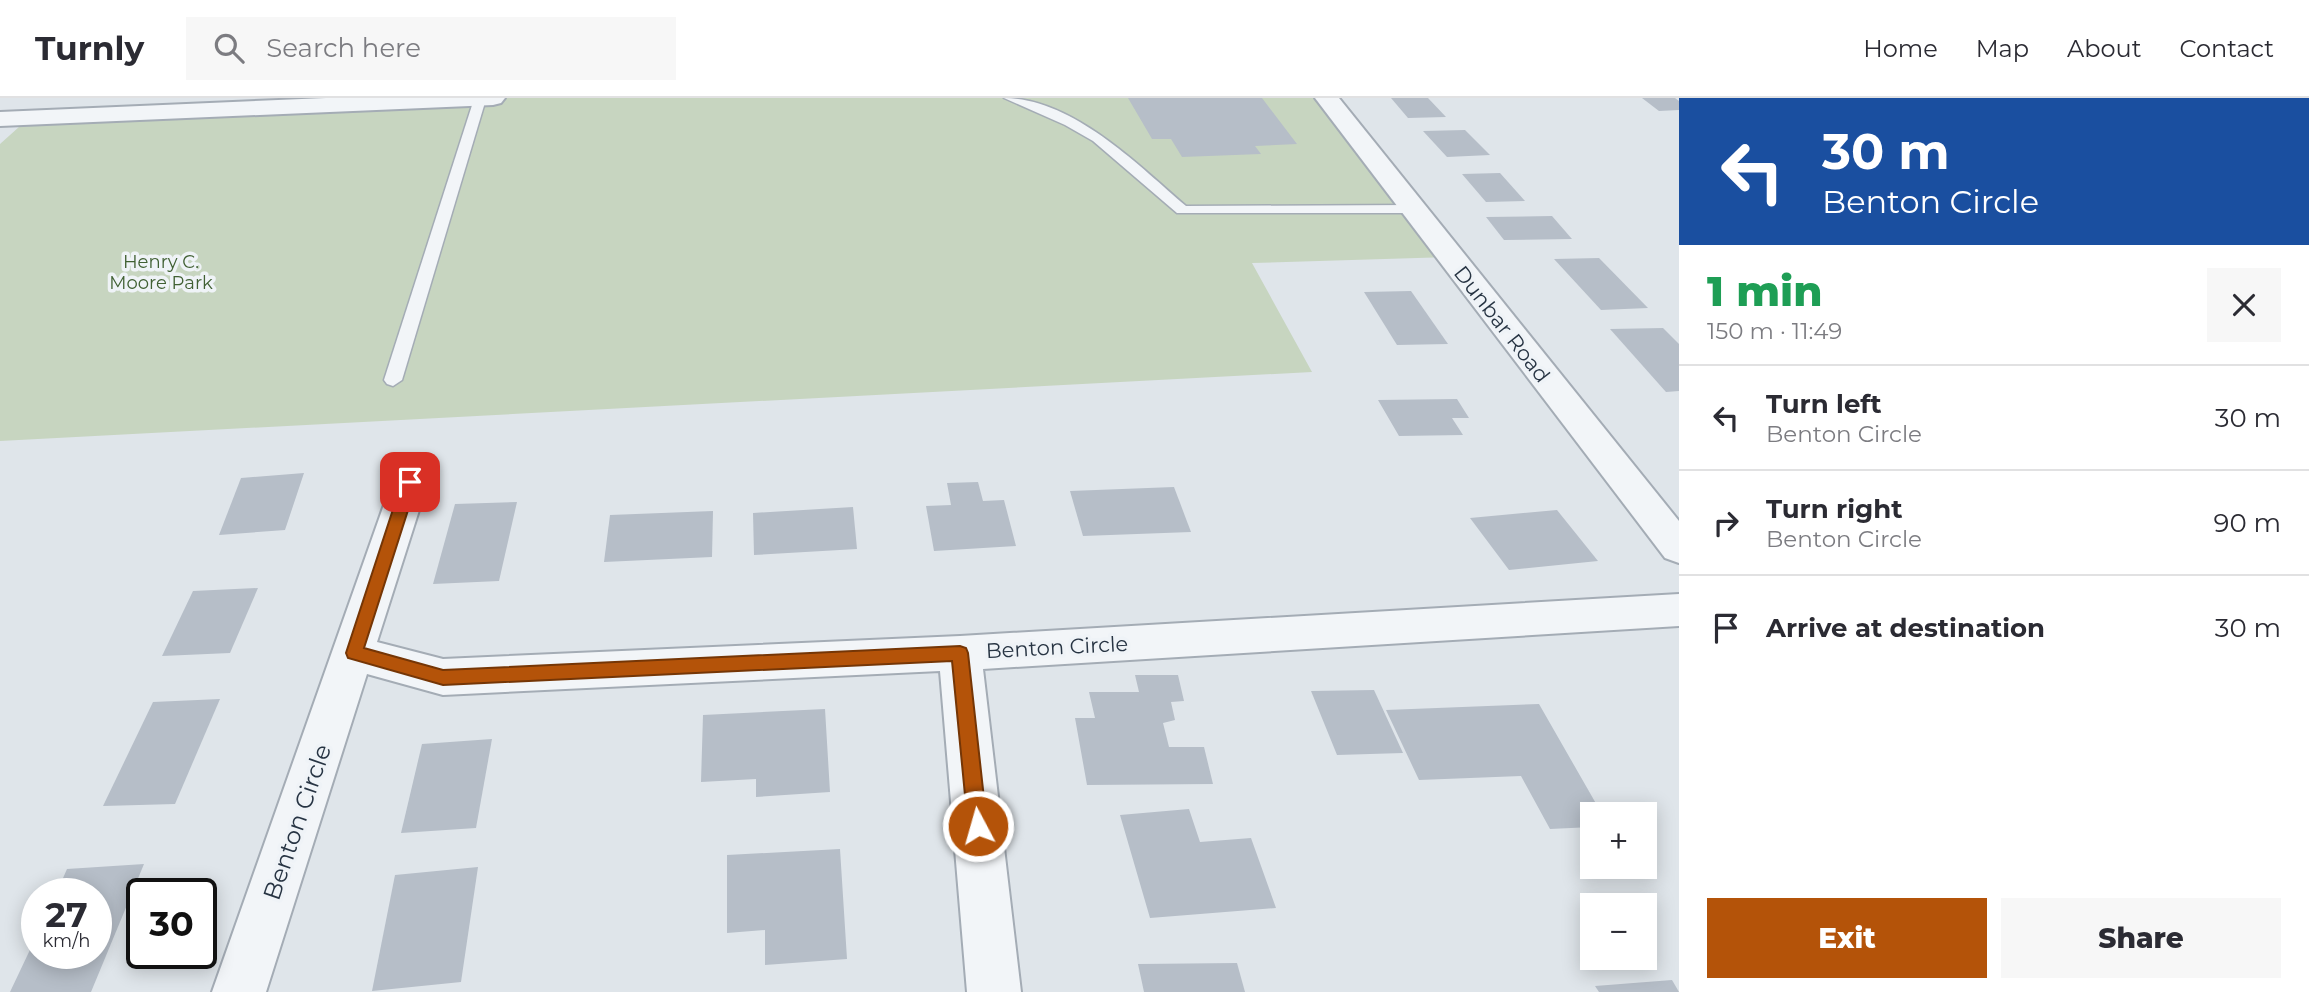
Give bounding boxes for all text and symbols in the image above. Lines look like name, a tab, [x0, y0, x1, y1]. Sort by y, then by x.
search box	[186, 17, 676, 80]
text: Turnly	[35, 28, 144, 68]
icon: search	[210, 29, 248, 67]
text: Search here	[266, 32, 421, 64]
text: Home	[1863, 34, 1938, 63]
text: Map	[1976, 34, 2029, 63]
text: About	[2067, 34, 2141, 63]
text: Contact	[2179, 34, 2274, 63]
text: 30 m	[1822, 122, 1950, 181]
icon: left	[1707, 126, 1798, 217]
text: Benton Circle	[1822, 182, 2039, 221]
park label: Henry C. Moore Park	[109, 251, 213, 294]
street label: Dunbar Road	[1449, 261, 1555, 387]
text: 1 min	[1707, 265, 1823, 317]
button: close	[2207, 268, 2281, 342]
text: 150 m · 11:49	[1707, 317, 1842, 345]
text: Turn left	[1766, 388, 1882, 420]
icon: left	[1707, 399, 1745, 437]
text: 30 m	[2215, 402, 2281, 434]
text: Benton Circle	[1766, 420, 1922, 448]
pin	[380, 452, 440, 512]
icon: arrive	[391, 463, 429, 501]
text: Turn right	[1766, 493, 1902, 525]
icon: right	[1707, 504, 1745, 542]
text: 90 m	[2214, 507, 2281, 539]
text: Benton Circle	[1766, 525, 1922, 553]
icon: arrive	[1707, 609, 1745, 647]
text: Arrive at destination	[1766, 612, 2045, 644]
text: 30 m	[2215, 612, 2281, 644]
street label: Benton Circle	[985, 631, 1129, 663]
street label: Benton Circle	[257, 740, 337, 904]
position arrow	[941, 789, 1015, 863]
map controls	[1580, 802, 1657, 970]
button: +	[1580, 802, 1657, 879]
speed limit sign: 30	[126, 878, 217, 969]
text: 27	[45, 893, 88, 936]
button: −	[1580, 893, 1657, 970]
button: Exit	[1707, 898, 1987, 978]
button: Share	[2001, 898, 2281, 978]
text: km/h	[42, 930, 91, 952]

